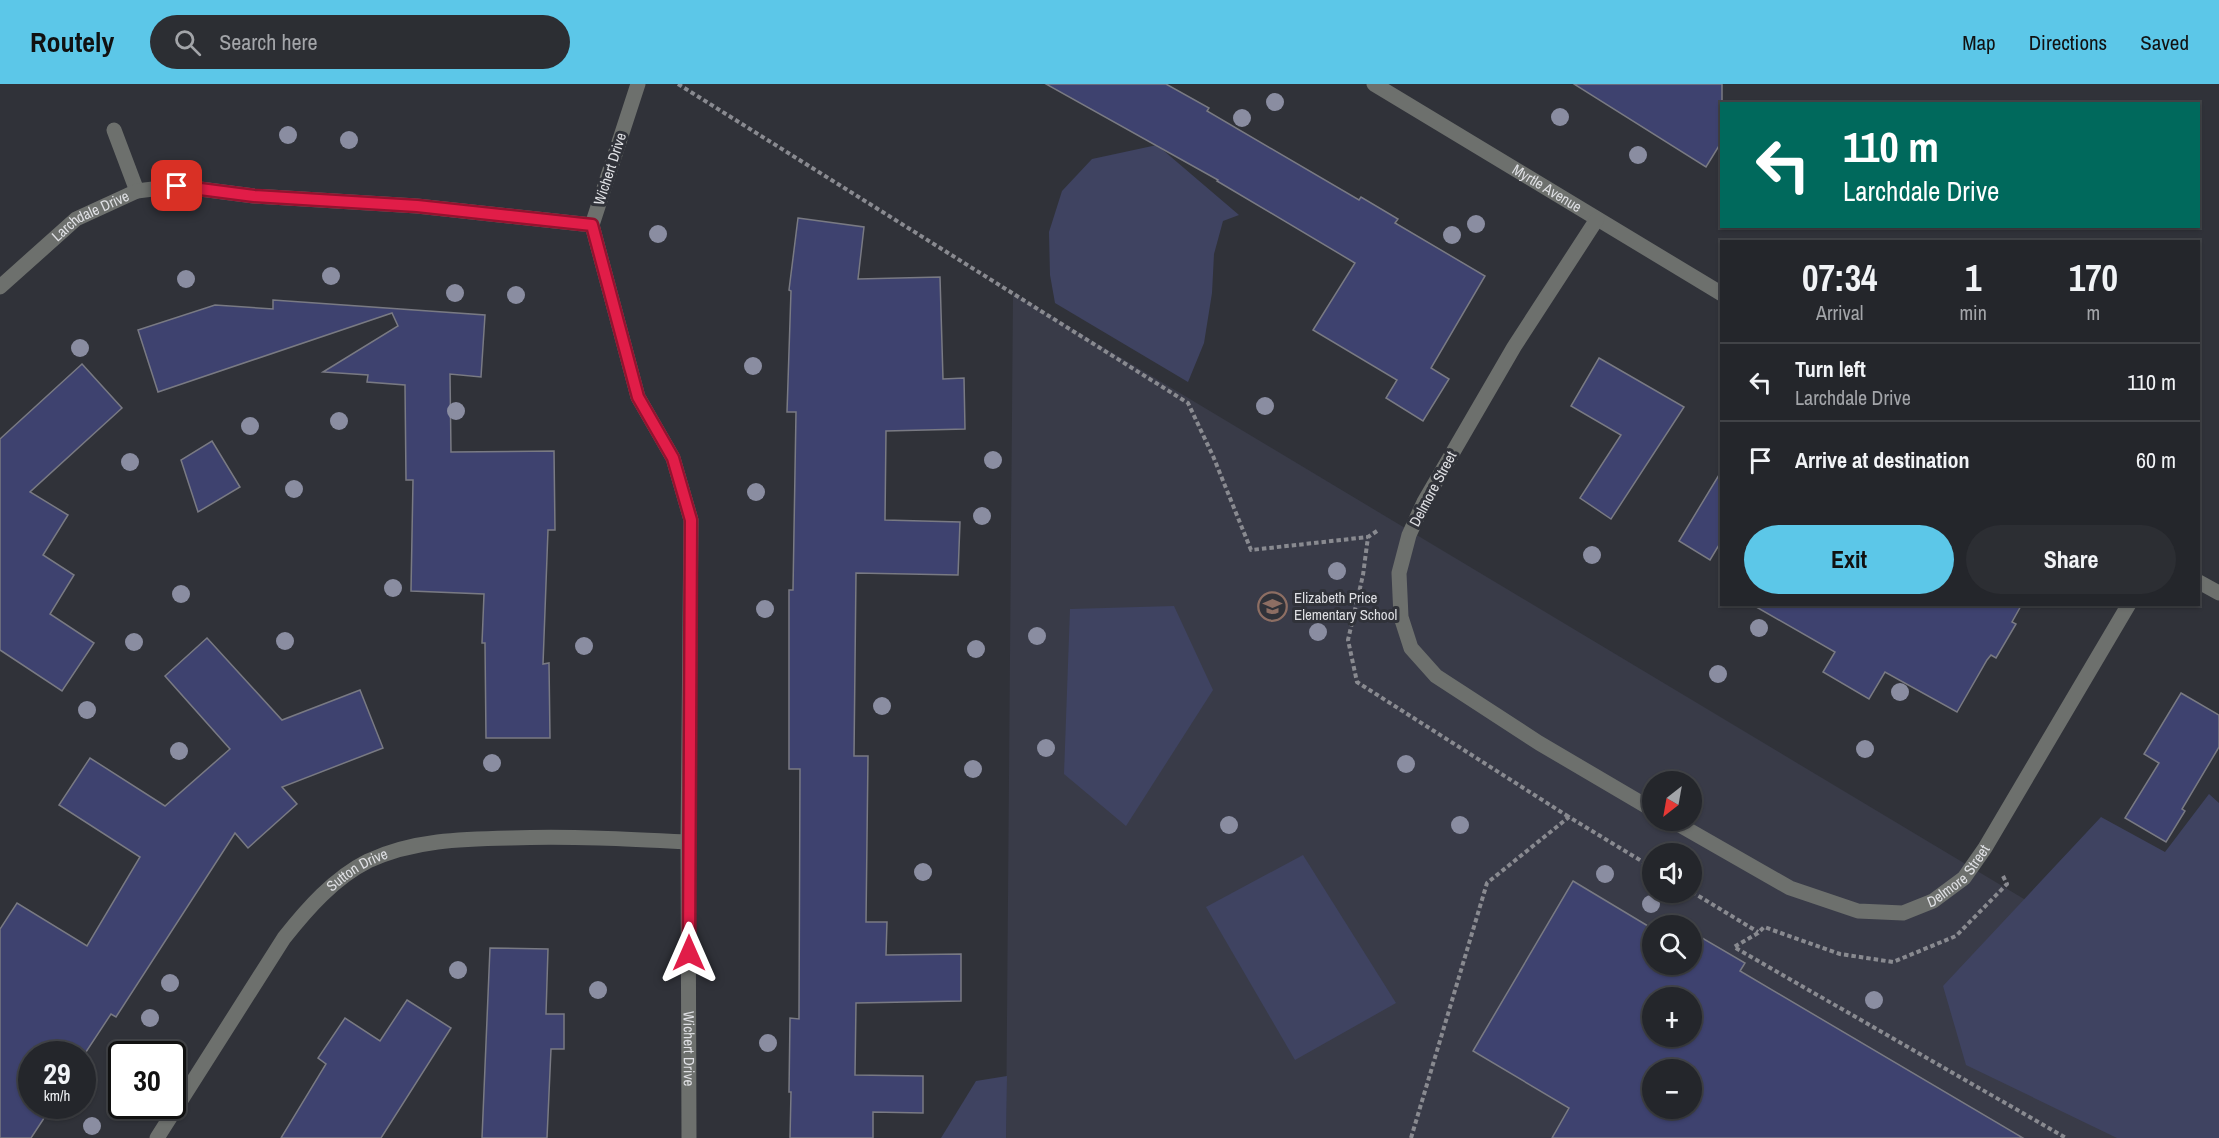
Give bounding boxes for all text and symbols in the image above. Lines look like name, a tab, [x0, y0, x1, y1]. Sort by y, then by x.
search box	[150, 15, 570, 69]
text: Routely	[30, 23, 114, 61]
icon: search	[171, 26, 204, 59]
text: Search here	[219, 27, 317, 57]
text: Map	[1962, 28, 1996, 57]
text: Directions	[2029, 28, 2107, 57]
text: Saved	[2140, 28, 2189, 57]
text: 110 m	[1843, 119, 1939, 175]
icon: left	[1744, 126, 1822, 204]
street label: Wichert Drive	[588, 130, 631, 208]
street label: Myrtle Avenue	[1508, 159, 1586, 217]
pin	[151, 160, 202, 211]
icon: arrive	[160, 169, 193, 202]
text: Larchdale Drive	[1843, 173, 1999, 209]
street label: Larchdale Drive	[47, 185, 133, 246]
text: 07:34	[1802, 254, 1877, 302]
text: 1	[1965, 254, 1981, 302]
text: 170	[2069, 254, 2118, 302]
text: Arrival	[1816, 299, 1863, 326]
text: min	[1959, 299, 1987, 326]
text: m	[2087, 299, 2100, 326]
text: Turn left	[1795, 354, 1866, 384]
icon: left	[1744, 366, 1777, 399]
text: 110 m	[2127, 367, 2176, 397]
text: Larchdale Drive	[1795, 384, 1911, 411]
icon: arrive	[1744, 444, 1777, 477]
text: Arrive at destination	[1795, 445, 1969, 475]
text: 60 m	[2136, 445, 2176, 475]
street label: Delmore Street	[1404, 447, 1462, 530]
button: Exit	[1744, 525, 1954, 594]
button: Share	[1966, 525, 2176, 594]
place label: Elizabeth Price Elementary School	[1294, 587, 1397, 625]
school or university icon: Elizabeth Price Elementary School	[1257, 591, 1289, 623]
north arrow	[1642, 771, 1702, 831]
map controls	[1642, 771, 1702, 1119]
street label: Delmore Street	[1924, 840, 1995, 912]
street label: Sutton Drive	[322, 843, 391, 896]
button: sound	[1642, 843, 1702, 903]
button: search	[1642, 915, 1702, 975]
position arrow	[657, 921, 721, 985]
button: +	[1642, 987, 1702, 1047]
street label: Wichert Drive	[679, 1011, 700, 1087]
speed limit sign: 30	[108, 1041, 186, 1119]
text: 29	[43, 1053, 71, 1093]
button: −	[1642, 1059, 1702, 1119]
text: km/h	[44, 1085, 70, 1106]

